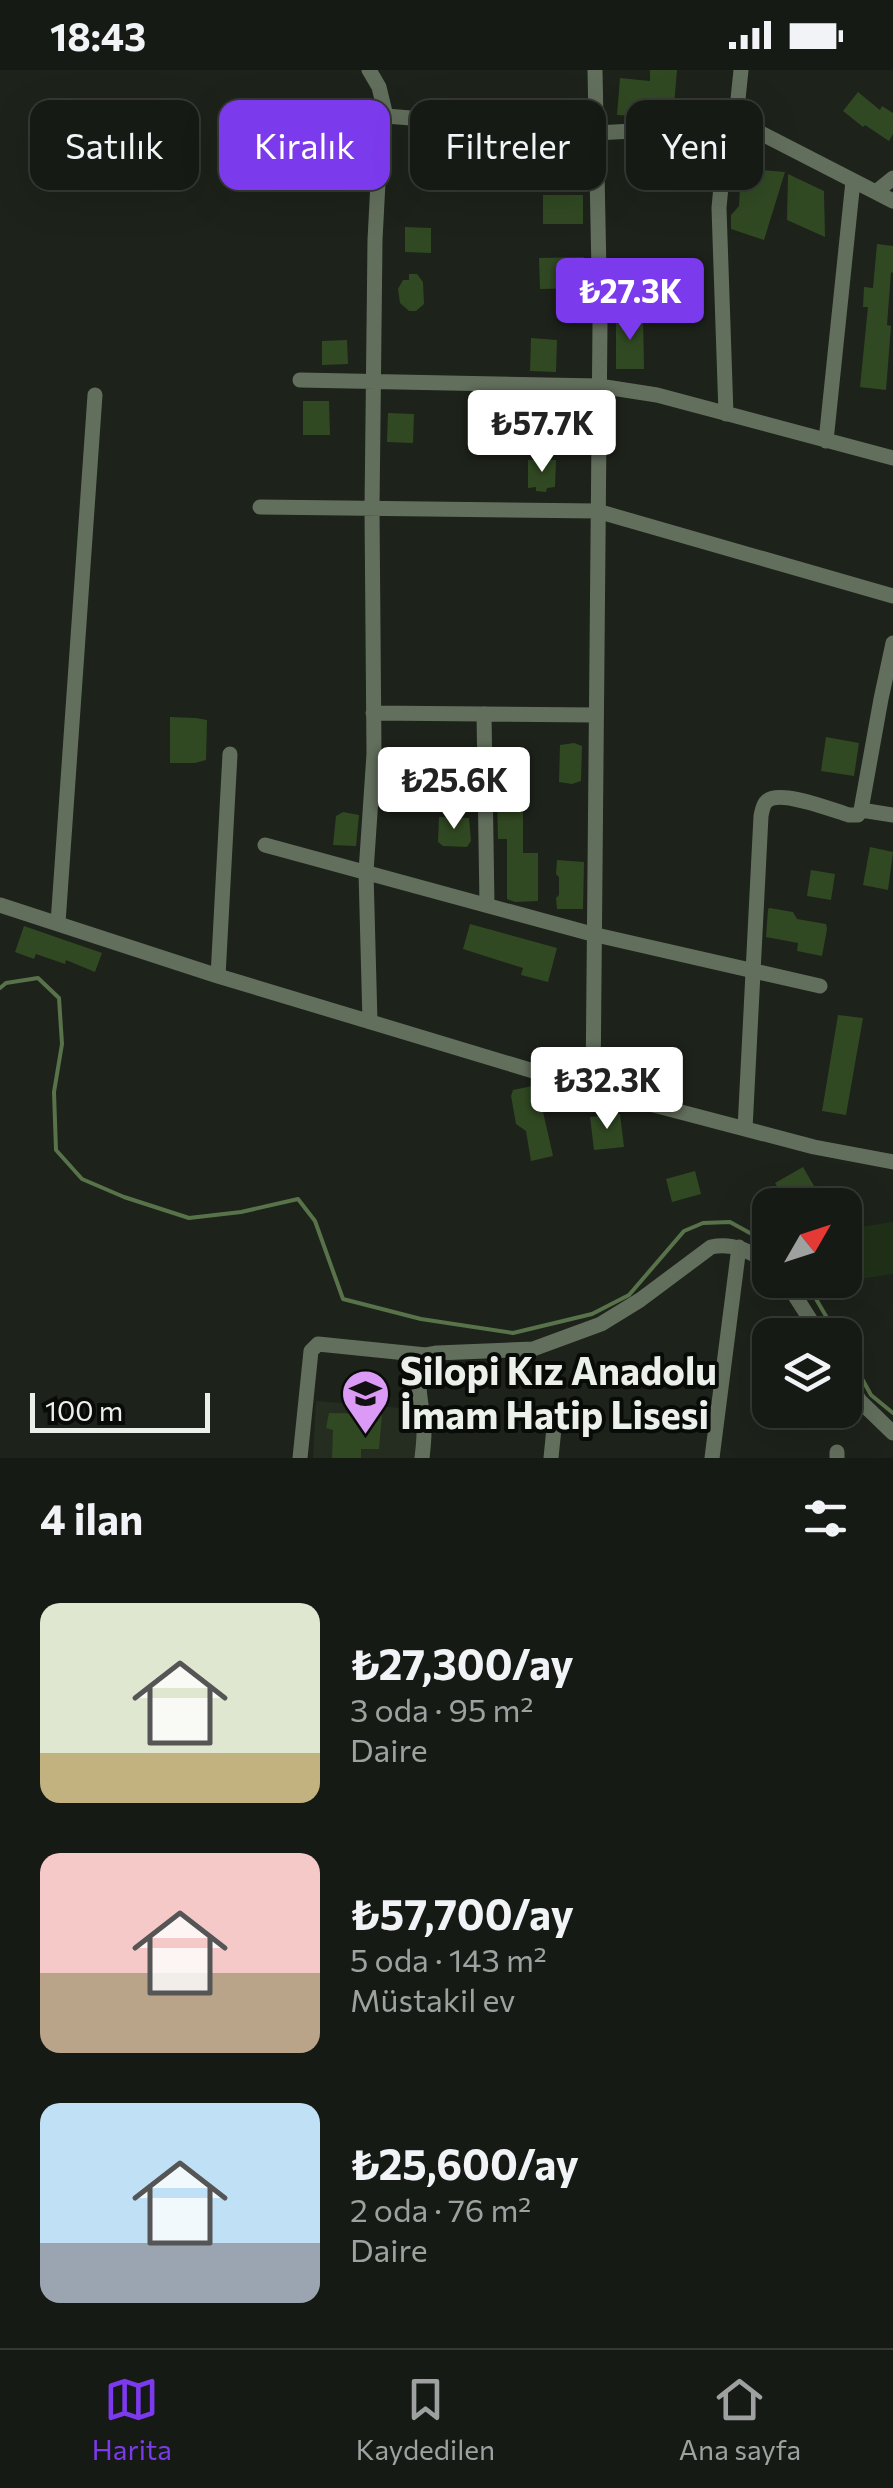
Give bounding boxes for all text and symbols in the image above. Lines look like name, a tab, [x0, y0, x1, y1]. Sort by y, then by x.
text: 18:43	[50, 12, 146, 59]
chip: Satılık	[30, 100, 199, 190]
chip: Kiralık	[219, 100, 390, 190]
chip: Filtreler	[410, 100, 606, 190]
chip: Yeni	[626, 100, 763, 190]
pin: ₺27.3K	[549, 258, 711, 343]
text: ₺27.3K	[578, 270, 682, 310]
pin: ₺57.7K	[461, 390, 623, 475]
text: ₺57.7K	[490, 402, 594, 442]
pin: ₺25.6K	[373, 747, 535, 832]
text: ₺25.6K	[400, 759, 508, 799]
pin: ₺32.3K	[526, 1047, 688, 1132]
text: ₺32.3K	[553, 1059, 661, 1099]
north arrow	[752, 1188, 862, 1298]
map controls	[752, 1188, 862, 1428]
button: layers	[752, 1318, 862, 1428]
place label: Silopi Kız Anadolu İmam Hatip Lisesi	[400, 1346, 717, 1437]
school or university icon: Silopi Kız Anadolu İmam Hatip Lisesi	[339, 1368, 391, 1436]
scale bar	[30, 1388, 210, 1432]
text: 100 m	[45, 1393, 123, 1427]
icon: filters	[798, 1491, 853, 1546]
text: 4 ilan	[40, 1492, 143, 1544]
text: ₺27,300/ay	[350, 1637, 574, 1689]
icon: home	[120, 1643, 240, 1763]
text: 3 oda · 95 m²	[350, 1689, 533, 1729]
text: Daire	[350, 1729, 428, 1769]
text: ₺57,700/ay	[350, 1887, 574, 1939]
icon: home	[120, 1893, 240, 2013]
text: 5 oda · 143 m²	[350, 1939, 547, 1979]
text: Müstakil ev	[350, 1979, 515, 2019]
text: ₺25,600/ay	[350, 2137, 579, 2189]
icon: home	[120, 2143, 240, 2263]
text: 2 oda · 76 m²	[350, 2189, 531, 2229]
text: Daire	[350, 2229, 428, 2269]
tab: Harita	[92, 2372, 172, 2466]
tab: Kaydedilen	[356, 2372, 495, 2466]
tab: Ana sayfa	[679, 2372, 801, 2466]

